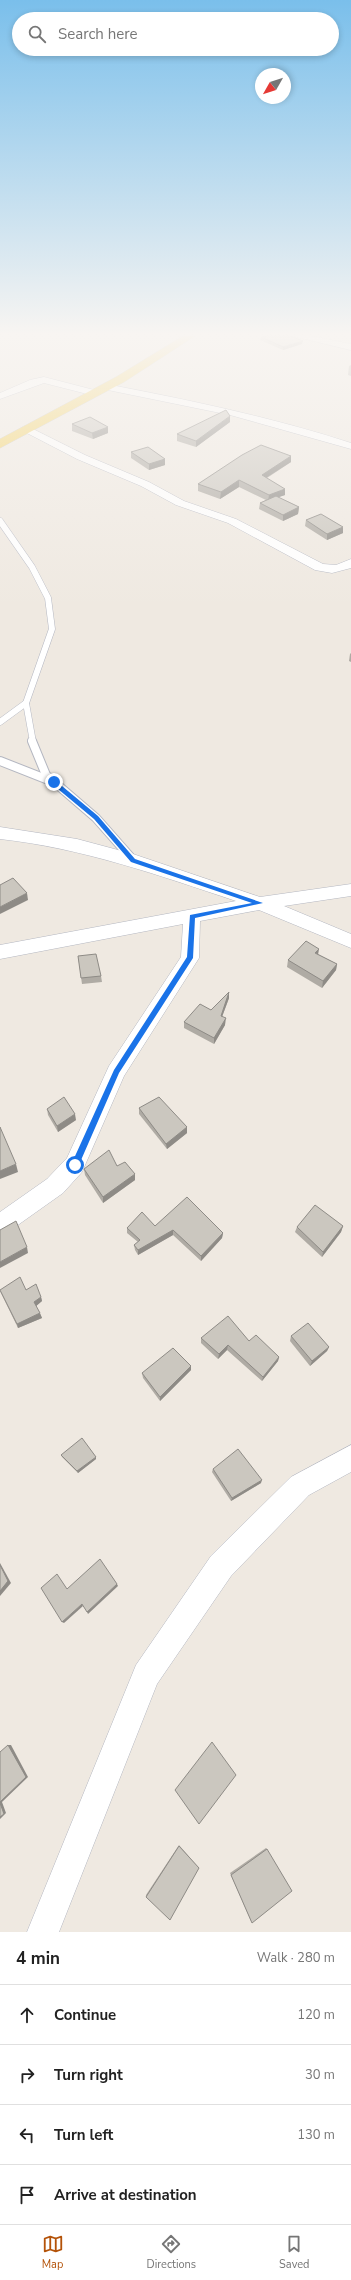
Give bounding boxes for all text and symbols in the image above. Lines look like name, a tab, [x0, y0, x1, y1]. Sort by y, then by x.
search box	[12, 12, 339, 56]
icon: search	[26, 23, 48, 45]
text: Search here	[58, 24, 138, 44]
north arrow	[255, 68, 291, 104]
route end	[45, 773, 63, 791]
route start	[66, 1156, 84, 1174]
text: 4 min	[16, 1947, 60, 1970]
text: Walk · 280 m	[257, 1949, 335, 1967]
icon: ahead	[16, 2004, 38, 2026]
text: Continue	[54, 2005, 116, 2025]
text: 120 m	[297, 2006, 335, 2024]
icon: right	[16, 2064, 38, 2086]
text: Turn right	[54, 2065, 123, 2085]
text: 30 m	[305, 2066, 335, 2084]
icon: left	[16, 2124, 38, 2146]
text: Turn left	[54, 2125, 113, 2145]
text: 130 m	[297, 2126, 335, 2144]
icon: arrive	[16, 2184, 38, 2206]
text: Arrive at destination	[54, 2185, 197, 2205]
tab: Map	[42, 2233, 64, 2272]
tab: Directions	[147, 2233, 196, 2272]
tab: Saved	[279, 2233, 309, 2272]

